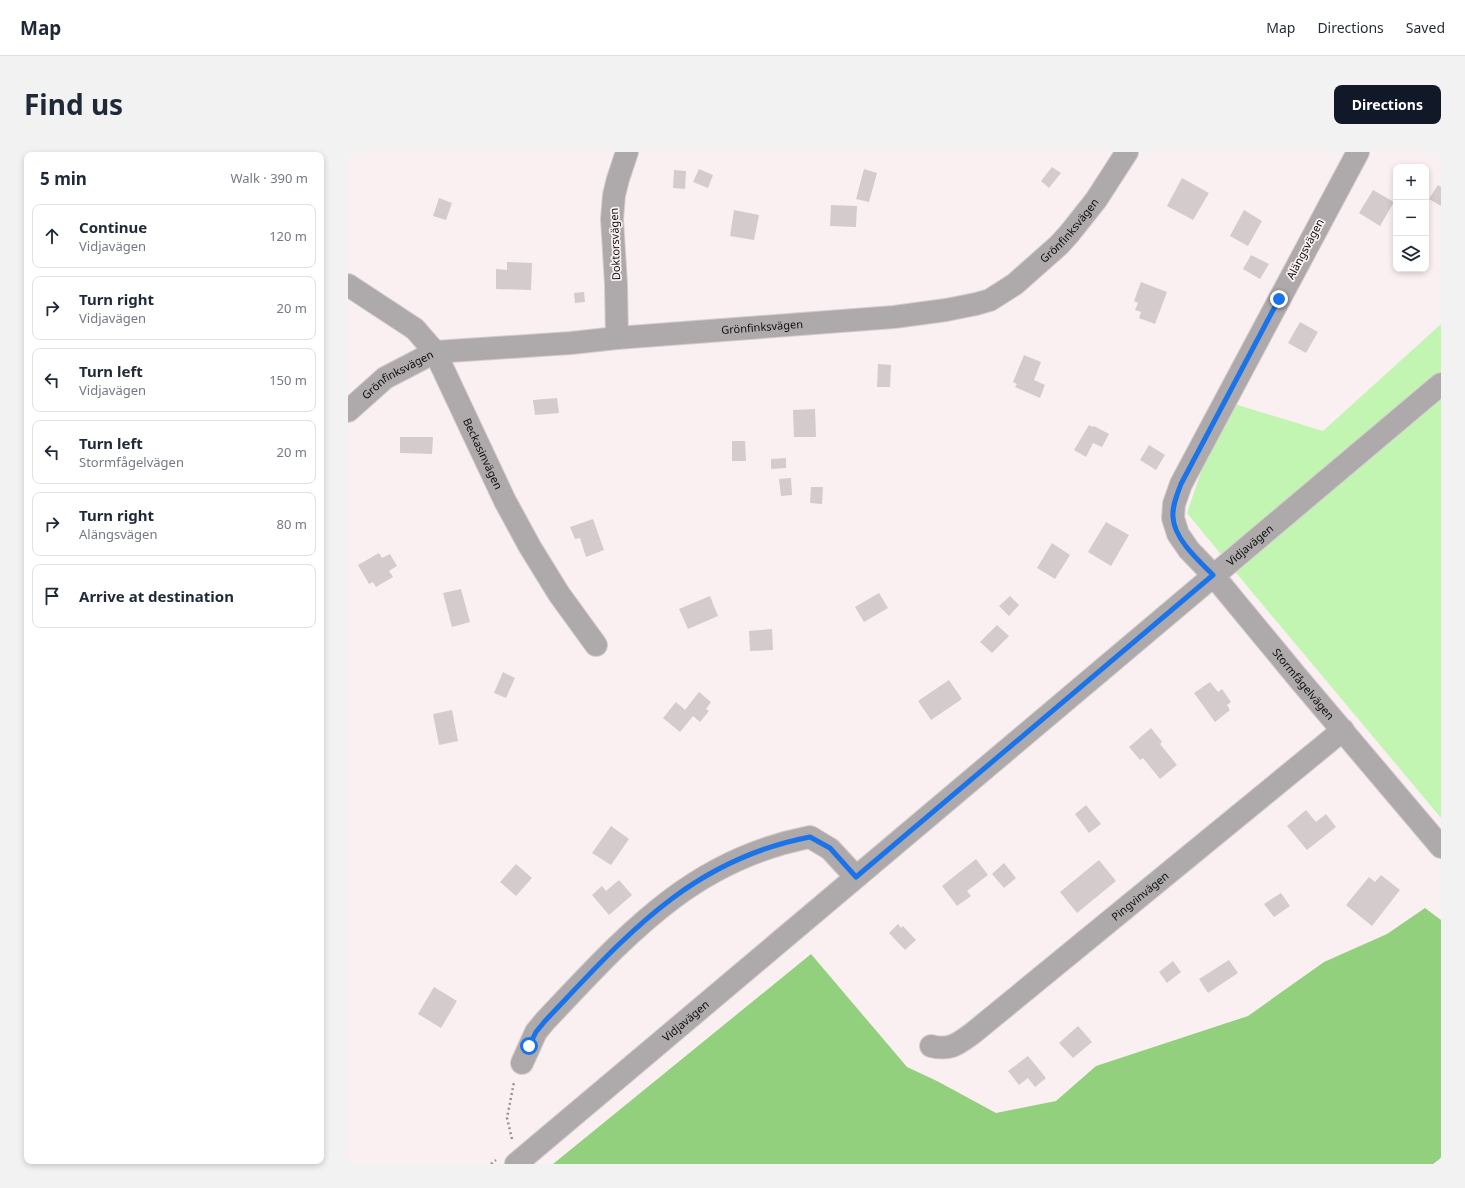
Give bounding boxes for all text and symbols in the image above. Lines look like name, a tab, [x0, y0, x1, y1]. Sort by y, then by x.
text: Map	[20, 15, 61, 41]
text: Map	[1266, 18, 1295, 37]
text: Directions	[1317, 18, 1384, 37]
text: Saved	[1406, 18, 1445, 37]
text: Find us	[24, 85, 123, 123]
button: Directions	[1334, 85, 1441, 124]
map controls	[1393, 164, 1429, 272]
button: +	[1393, 164, 1429, 200]
text: 5 min	[40, 167, 87, 190]
text: Walk · 390 m	[230, 169, 308, 187]
street label: Grönfinksvägen	[1036, 195, 1102, 266]
button: −	[1393, 200, 1429, 236]
street label: Doktorsvägen	[606, 208, 623, 281]
street label: Alängsvägen	[1282, 216, 1327, 282]
text: Continue	[79, 217, 147, 237]
icon: ahead	[41, 225, 63, 247]
text: 120 m	[269, 227, 307, 245]
button: layers	[1393, 236, 1429, 272]
text: Vidjavägen	[79, 237, 146, 255]
text: Turn right	[79, 289, 154, 309]
route end	[1270, 290, 1288, 308]
icon: right	[41, 297, 63, 319]
text: 20 m	[277, 299, 307, 317]
text: Vidjavägen	[79, 309, 146, 327]
street label: Grönfinksvägen	[721, 316, 803, 337]
street label: Grönfinksvägen	[358, 346, 436, 402]
text: Turn left	[79, 361, 143, 381]
icon: left	[41, 369, 63, 391]
text: 150 m	[269, 371, 307, 389]
text: Vidjavägen	[79, 381, 146, 399]
street label: Beckasinvägen	[460, 415, 506, 492]
text: Turn left	[79, 433, 143, 453]
icon: left	[41, 441, 63, 463]
text: 20 m	[277, 443, 307, 461]
text: Stormfågelvägen	[79, 453, 184, 471]
text: Turn right	[79, 505, 154, 525]
icon: right	[41, 513, 63, 535]
text: 80 m	[277, 515, 307, 533]
street label: Vidjavägen	[1223, 521, 1276, 569]
text: Alängsvägen	[79, 525, 157, 543]
icon: arrive	[41, 585, 63, 607]
text: Arrive at destination	[79, 586, 234, 606]
street label: Stormfågelvägen	[1270, 645, 1338, 723]
street label: Pingvinvägen	[1108, 868, 1172, 924]
street label: Vidjavägen	[659, 996, 712, 1045]
route start	[520, 1037, 538, 1055]

